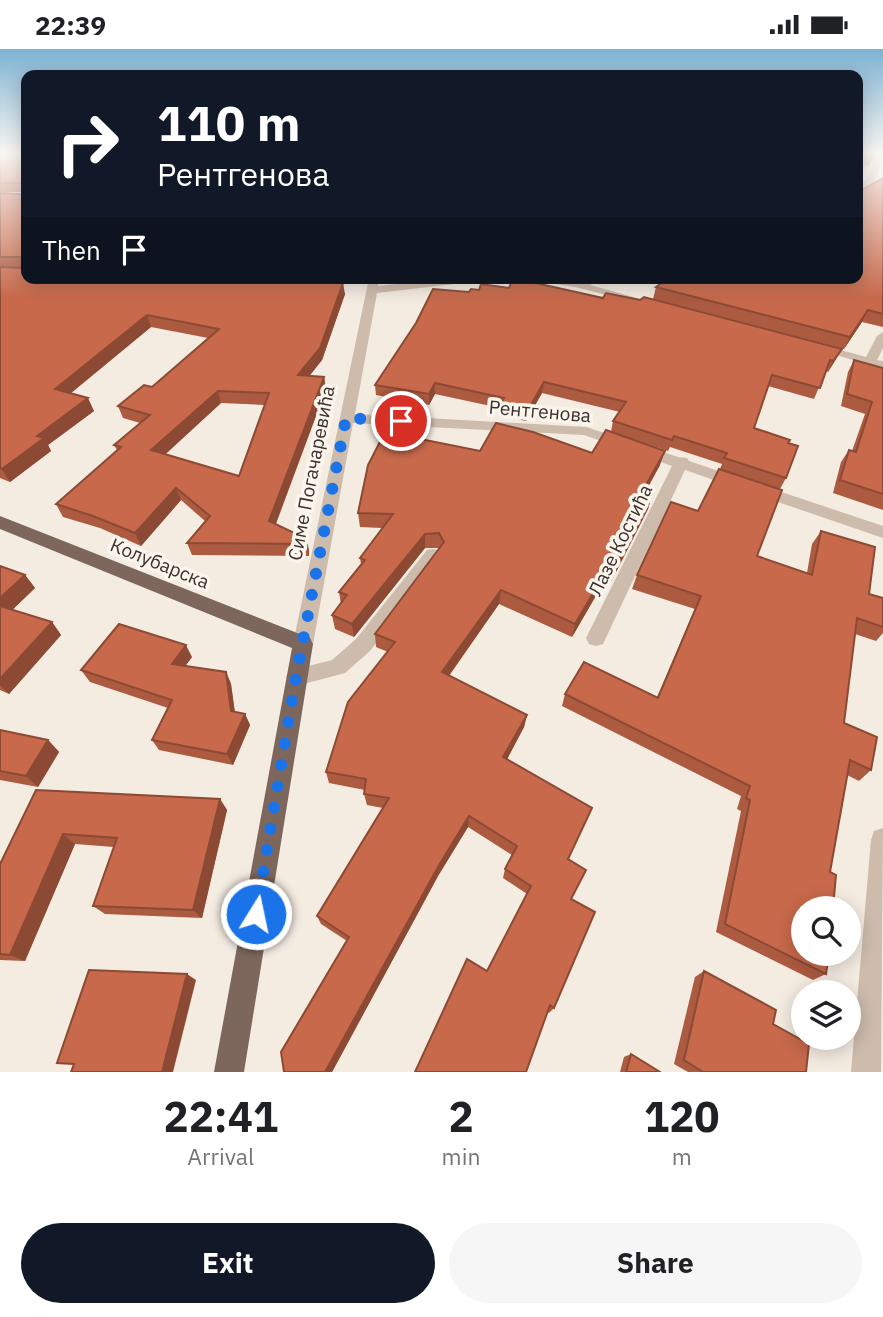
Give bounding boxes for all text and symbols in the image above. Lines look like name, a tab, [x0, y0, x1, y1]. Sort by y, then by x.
text: 22:39	[35, 8, 106, 42]
text: 110 m	[157, 91, 301, 154]
icon: right	[42, 98, 133, 189]
text: Рентгенова	[157, 153, 330, 195]
icon: arrive	[115, 231, 153, 269]
text: Then	[42, 233, 101, 267]
street label: Симе Погачаревића	[282, 384, 340, 562]
pin	[371, 391, 431, 451]
street label: Рентгенова	[488, 395, 592, 427]
icon: arrive	[382, 402, 420, 440]
street label: Лазе Костића	[583, 480, 657, 600]
street label: Колубарска	[107, 532, 213, 594]
position arrow	[219, 877, 293, 951]
map controls	[791, 896, 861, 1050]
button: search	[791, 896, 861, 966]
button: layers	[791, 980, 861, 1050]
text: 22:41	[163, 1089, 278, 1144]
text: 2	[448, 1089, 474, 1144]
text: 120	[644, 1089, 720, 1144]
text: Arrival	[187, 1141, 254, 1171]
text: min	[442, 1141, 480, 1171]
text: m	[672, 1141, 692, 1171]
button: Exit	[21, 1223, 435, 1303]
button: Share	[449, 1223, 862, 1303]

